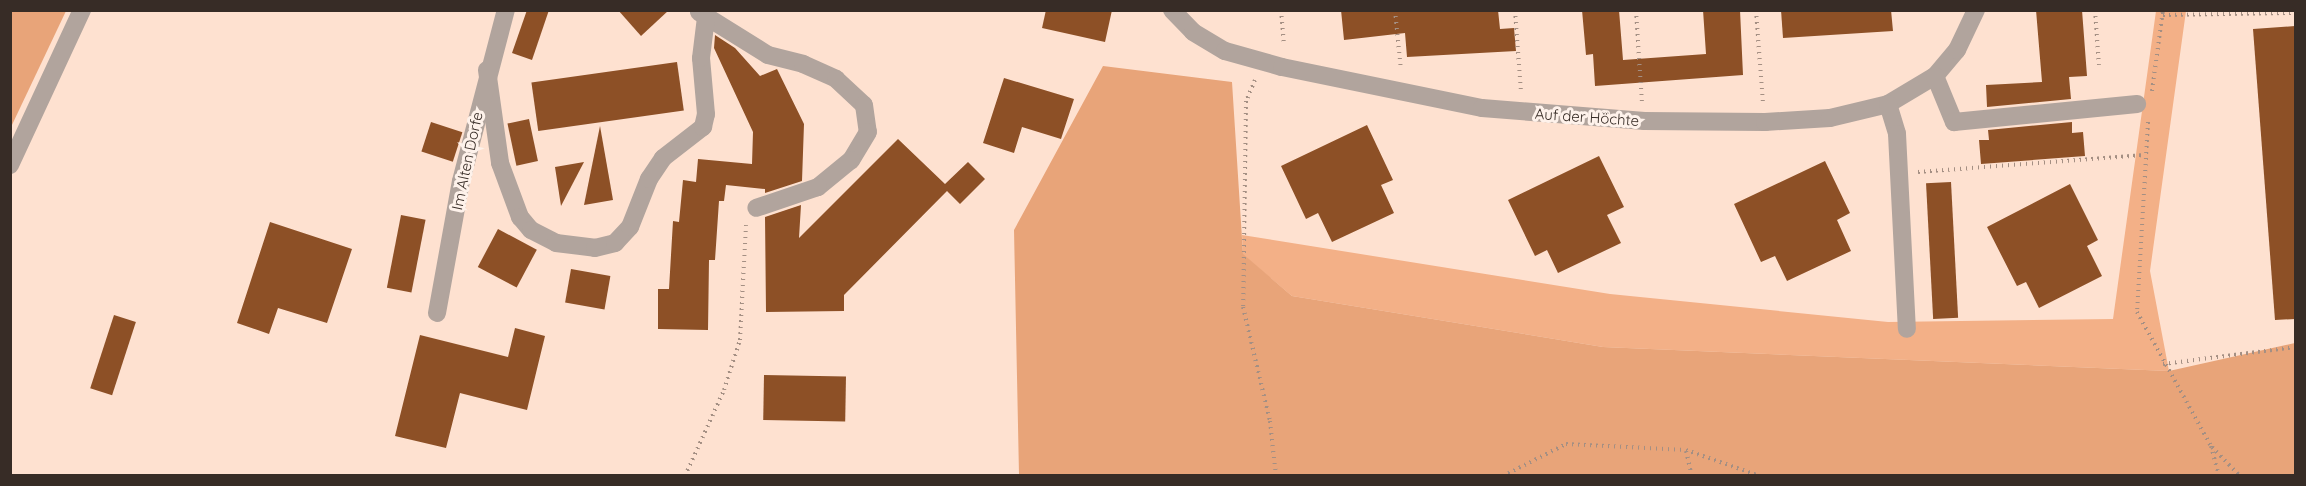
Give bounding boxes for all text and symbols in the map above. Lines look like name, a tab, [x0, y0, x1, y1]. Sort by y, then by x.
street label: Auf der Höchte	[1534, 104, 1640, 130]
street label: Im Alten Dorfe	[448, 110, 486, 212]

